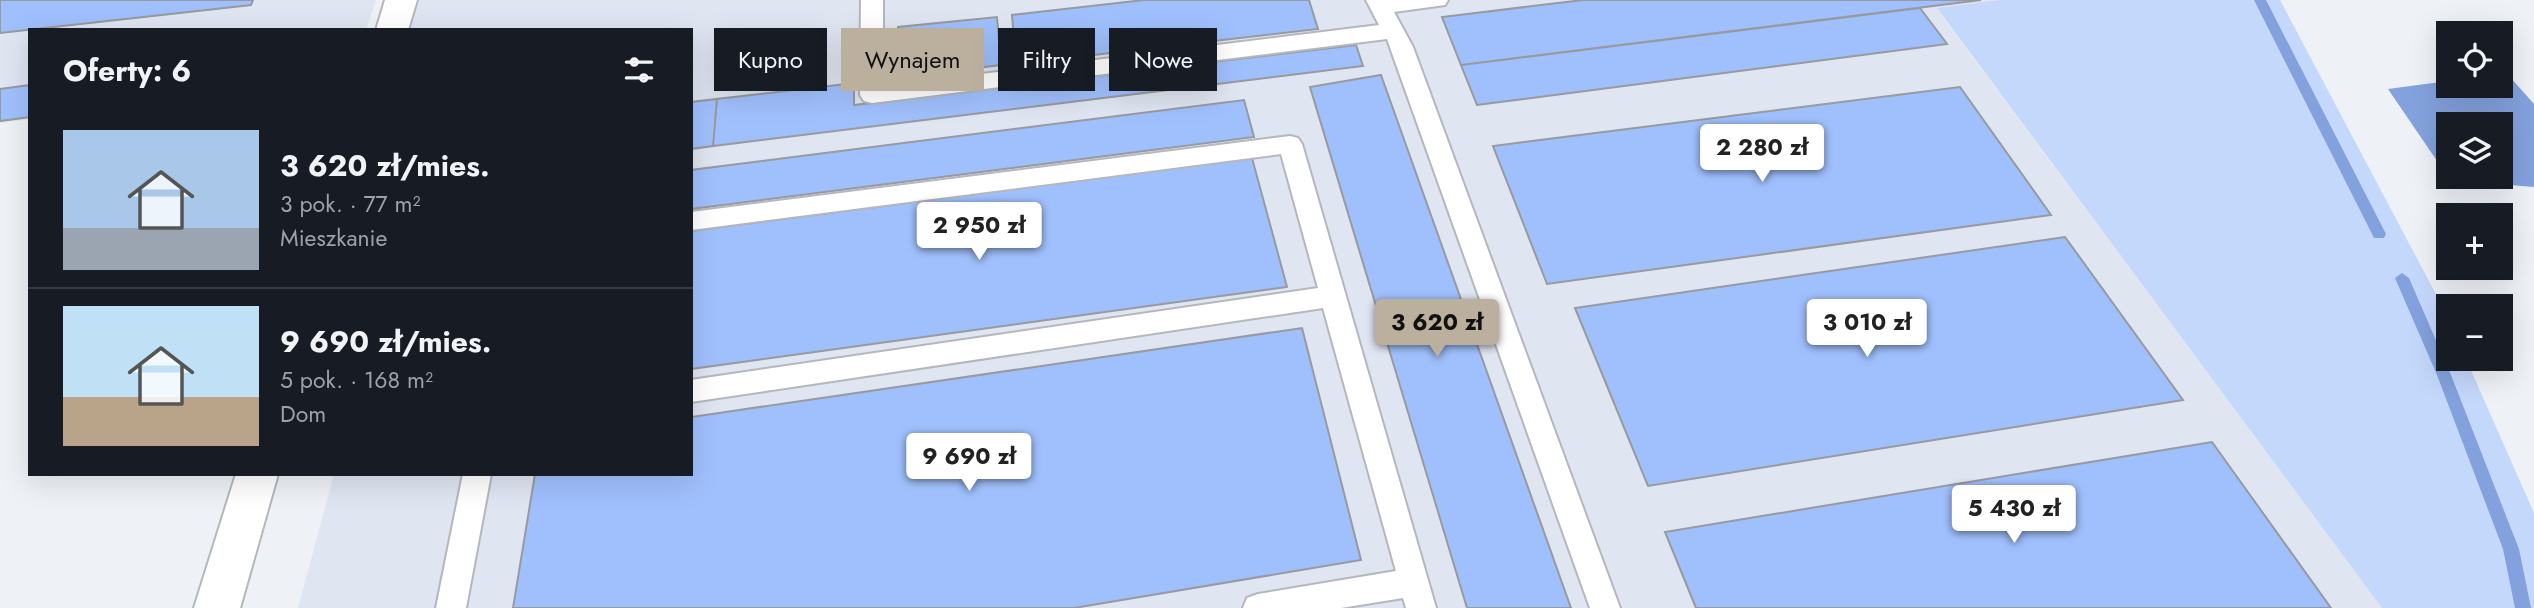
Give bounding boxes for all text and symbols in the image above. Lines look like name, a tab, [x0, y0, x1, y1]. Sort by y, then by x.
map controls	[2436, 21, 2513, 371]
button: locate	[2436, 21, 2513, 98]
chip: Kupno	[714, 28, 827, 91]
chip: Wynajem	[841, 28, 984, 91]
chip: Filtry	[998, 28, 1095, 91]
chip: Nowe	[1109, 28, 1217, 91]
text: Oferty: 6	[63, 49, 191, 92]
icon: filters	[620, 51, 658, 89]
button: layers	[2436, 112, 2513, 189]
pin: 2 280 zł	[1690, 124, 1834, 184]
text: 2 280 zł	[1716, 130, 1808, 164]
text: 3 620 zł/mies.	[280, 144, 490, 187]
icon: home	[119, 158, 203, 242]
text: 3 pok. · 77 m²	[280, 187, 420, 221]
pin: 2 950 zł	[907, 202, 1051, 262]
button: +	[2436, 203, 2513, 280]
text: 2 950 zł	[933, 208, 1025, 242]
text: Mieszkanie	[280, 221, 387, 255]
button: −	[2436, 294, 2513, 371]
pin: 3 620 zł	[1365, 300, 1509, 359]
pin: 3 010 zł	[1795, 300, 1939, 359]
text: 3 620 zł	[1391, 305, 1483, 339]
text: 3 010 zł	[1823, 305, 1911, 339]
text: 9 690 zł/mies.	[280, 320, 491, 363]
icon: home	[119, 334, 203, 418]
text: 5 pok. · 168 m²	[280, 363, 433, 397]
text: Dom	[280, 397, 326, 431]
pin: 9 690 zł	[897, 434, 1041, 493]
text: 9 690 zł	[922, 439, 1016, 473]
pin: 5 430 zł	[1942, 486, 2086, 545]
text: 5 430 zł	[1968, 491, 2060, 525]

